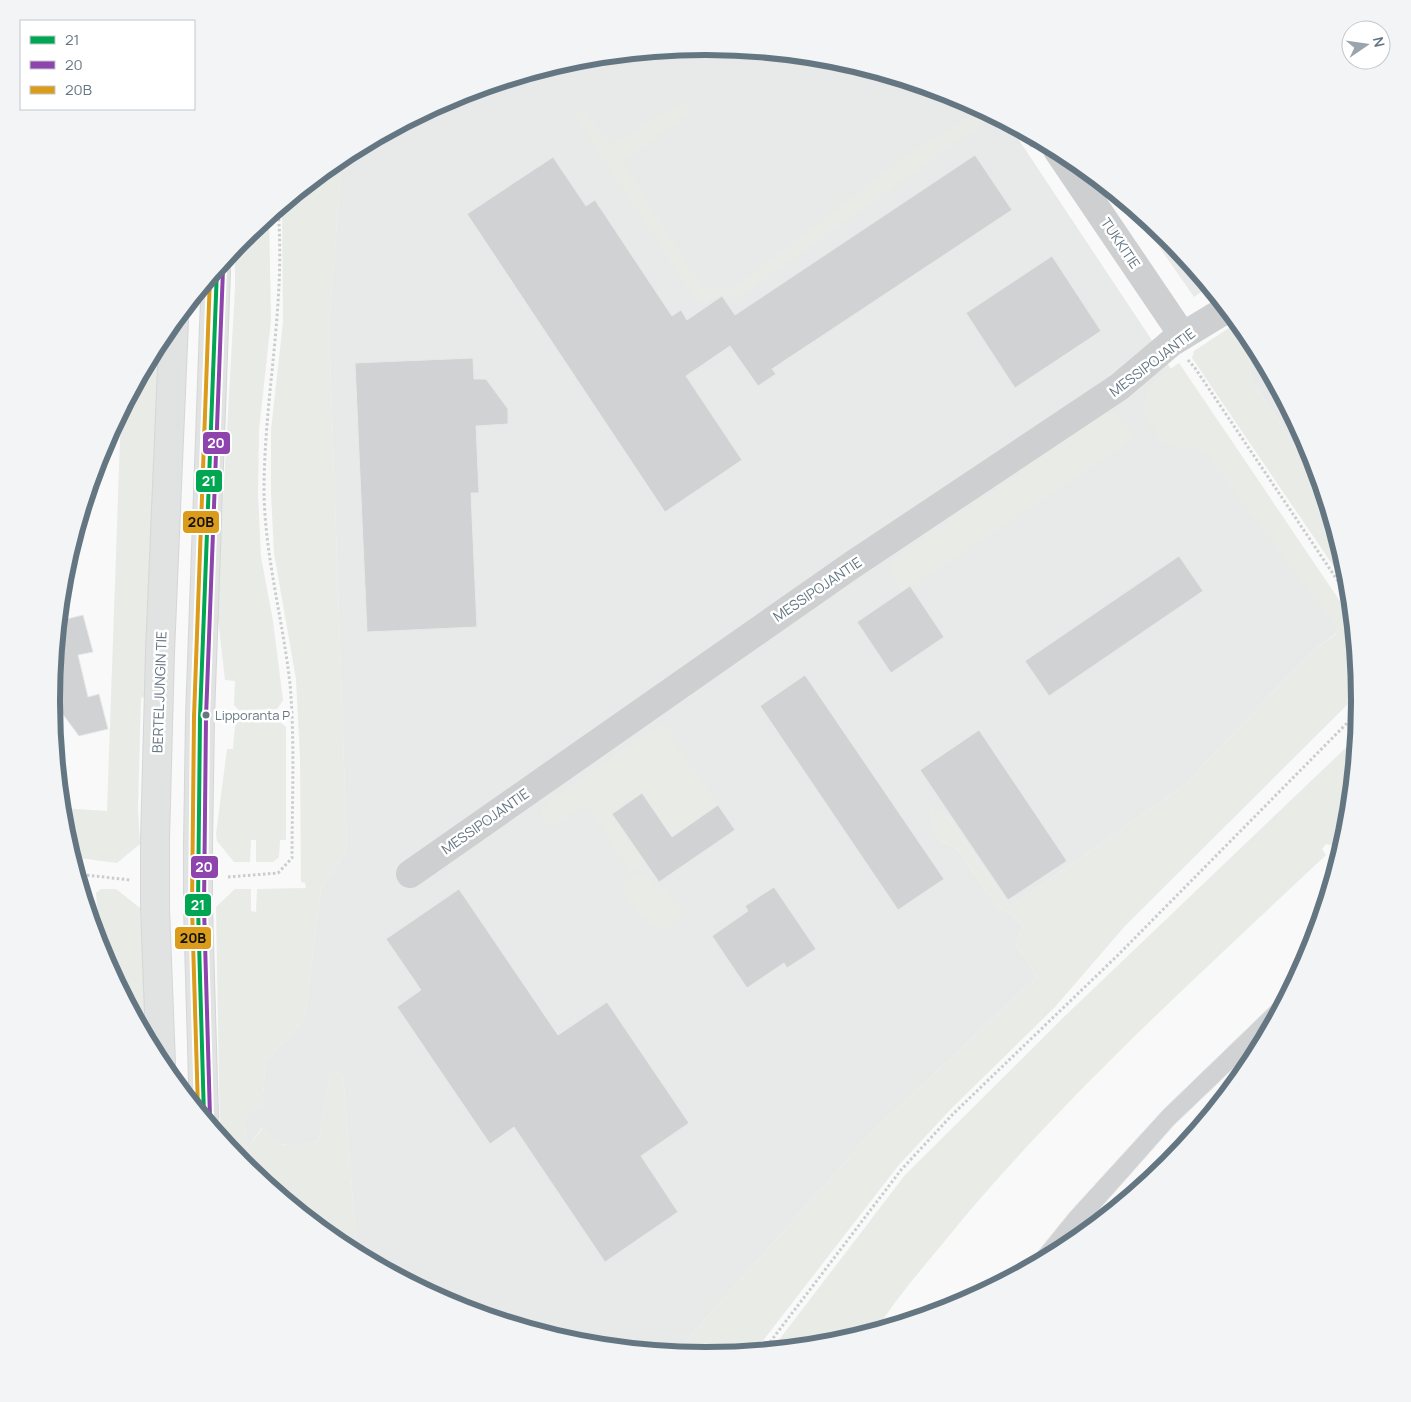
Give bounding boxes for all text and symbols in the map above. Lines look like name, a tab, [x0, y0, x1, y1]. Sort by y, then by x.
legend	[20, 20, 195, 110]
north arrow	[1341, 20, 1391, 70]
text: 21	[65, 29, 79, 50]
text: N	[1369, 35, 1390, 49]
text: 20	[65, 54, 83, 75]
text: 20B	[65, 79, 92, 100]
street label: TUKKITIE	[1097, 214, 1145, 272]
street label: MESSIPOJANTIE	[1105, 323, 1199, 401]
line badge: 20	[202, 431, 231, 455]
text: 20	[207, 433, 225, 452]
line badge: 21	[195, 469, 223, 493]
text: 21	[202, 471, 216, 490]
line badge: 20B	[182, 510, 220, 534]
text: 20B	[188, 512, 214, 531]
street label: MESSIPOJANTIE	[769, 552, 865, 626]
street label: BERTEL JUNGIN TIE	[147, 631, 171, 753]
place label: Lipporanta P	[215, 706, 290, 724]
marker: Lipporanta P	[201, 710, 211, 720]
street label: MESSIPOJANTIE	[437, 784, 533, 858]
line badge: 20	[190, 855, 219, 879]
text: 20	[195, 857, 213, 876]
line badge: 21	[184, 893, 212, 917]
text: 21	[191, 895, 205, 914]
line badge: 20B	[174, 926, 212, 950]
text: 20B	[180, 928, 206, 947]

